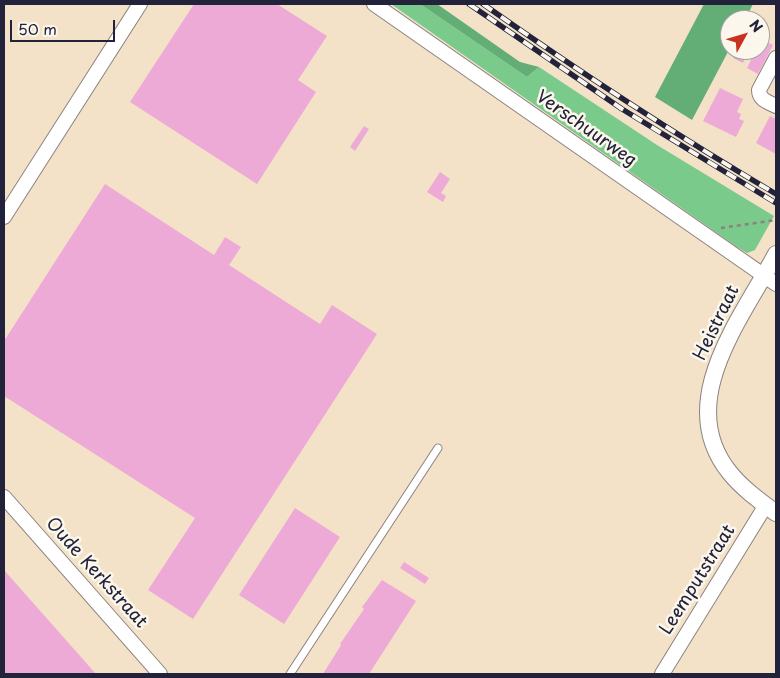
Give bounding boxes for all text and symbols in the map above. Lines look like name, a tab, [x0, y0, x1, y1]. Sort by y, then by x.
scale bar	[12, 10, 118, 42]
north arrow	[720, 10, 770, 60]
text: N	[745, 15, 768, 37]
text: 50 m	[18, 17, 57, 40]
street label: Verschuurweg	[531, 86, 641, 172]
street label: Heistraat	[690, 282, 744, 364]
street label: Oude Kerkstraat	[41, 513, 151, 633]
street label: Leemputstraat	[656, 521, 740, 639]

